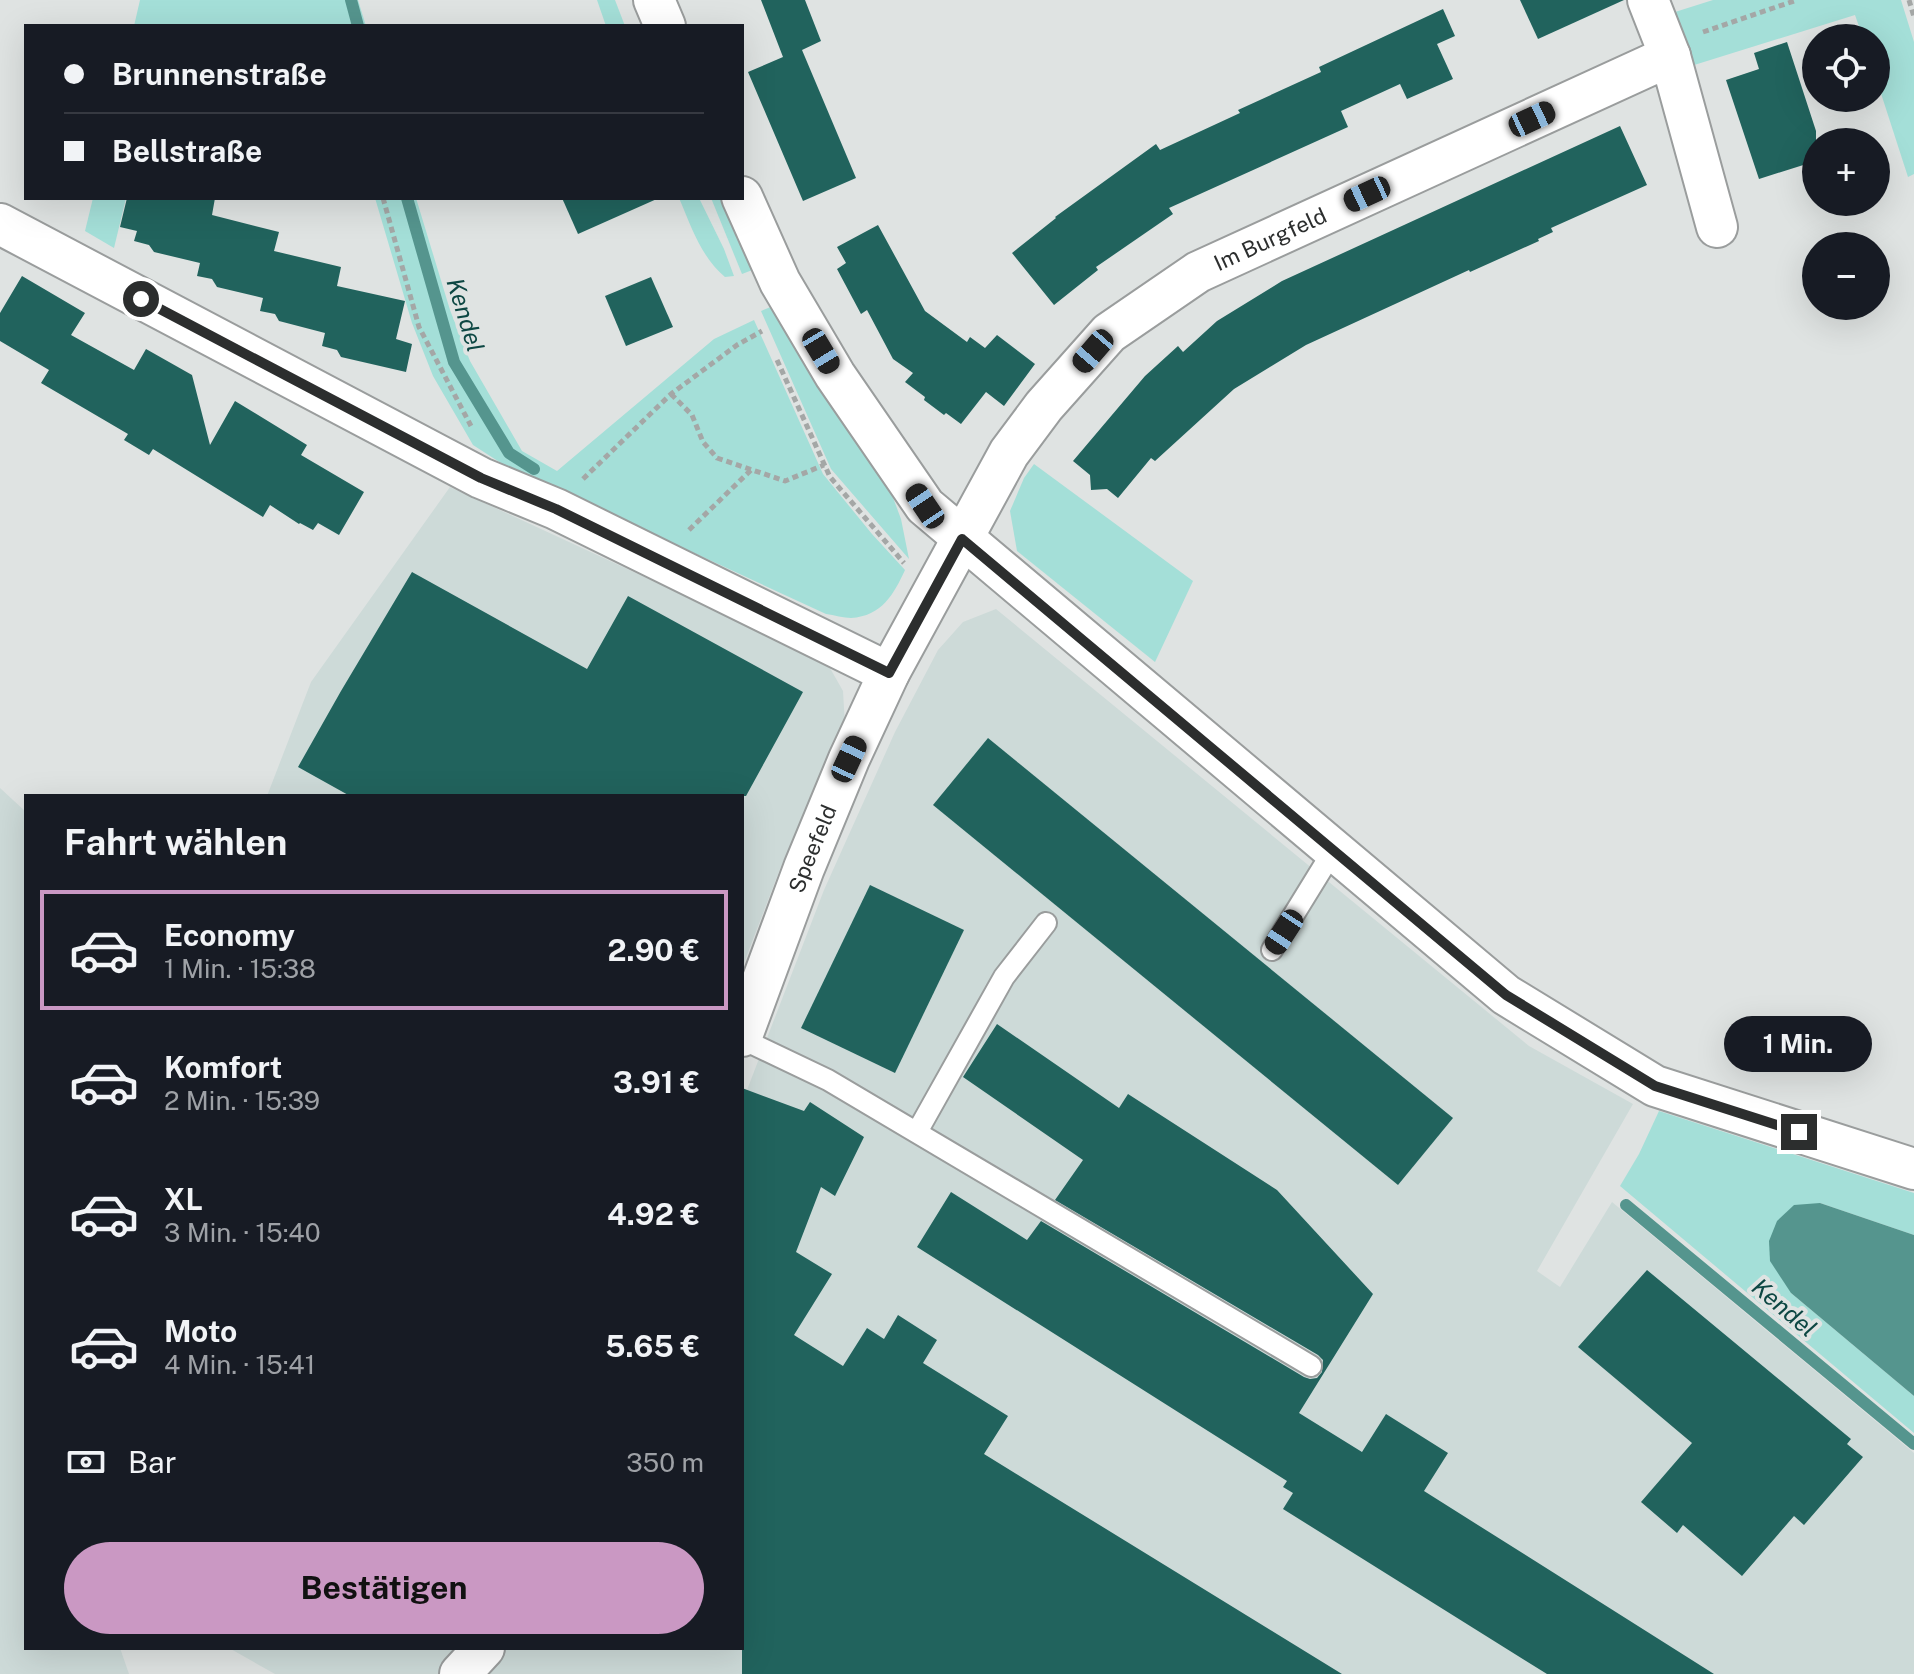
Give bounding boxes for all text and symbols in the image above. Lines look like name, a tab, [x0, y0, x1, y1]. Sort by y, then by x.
map controls	[1802, 24, 1890, 320]
button: locate	[1802, 24, 1890, 112]
text: Brunnenstraße	[112, 56, 327, 92]
car	[1505, 98, 1559, 140]
button: +	[1802, 128, 1890, 216]
text: Bellstraße	[112, 133, 262, 169]
car	[1340, 173, 1394, 215]
street label: Im Burgfeld	[1210, 202, 1330, 276]
button: −	[1802, 232, 1890, 320]
water label: Kendel	[442, 274, 490, 355]
route start	[123, 281, 159, 317]
car	[798, 324, 844, 378]
car	[1068, 325, 1118, 377]
car	[902, 479, 948, 533]
car	[828, 732, 870, 786]
street label: Speefeld	[783, 801, 842, 896]
text: Fahrt wählen	[64, 821, 287, 863]
car	[1261, 905, 1307, 959]
icon: car	[68, 914, 140, 986]
text: Economy	[164, 917, 295, 953]
text: 2.90 €	[608, 932, 700, 968]
text: 1 Min. · 15:38	[164, 953, 316, 984]
callout: 1 Min.	[1725, 1016, 1873, 1072]
text: 1 Min.	[1763, 1028, 1833, 1059]
icon: car	[68, 1046, 140, 1118]
text: Komfort	[164, 1049, 282, 1085]
text: 3.91 €	[613, 1064, 700, 1100]
text: 2 Min. · 15:39	[164, 1085, 320, 1116]
route end	[1781, 1114, 1817, 1150]
icon: car	[68, 1178, 140, 1250]
text: XL	[164, 1181, 203, 1217]
text: 4.92 €	[607, 1196, 700, 1232]
text: 3 Min. · 15:40	[164, 1217, 321, 1248]
water label: Kendel	[1747, 1272, 1823, 1342]
icon: car	[68, 1310, 140, 1382]
text: Moto	[164, 1313, 237, 1349]
text: 5.65 €	[605, 1328, 700, 1364]
text: 4 Min. · 15:41	[164, 1349, 315, 1380]
icon: cash	[64, 1440, 108, 1484]
text: Bar	[128, 1444, 176, 1480]
text: 350 m	[626, 1447, 704, 1478]
button: Bestätigen	[64, 1542, 704, 1634]

